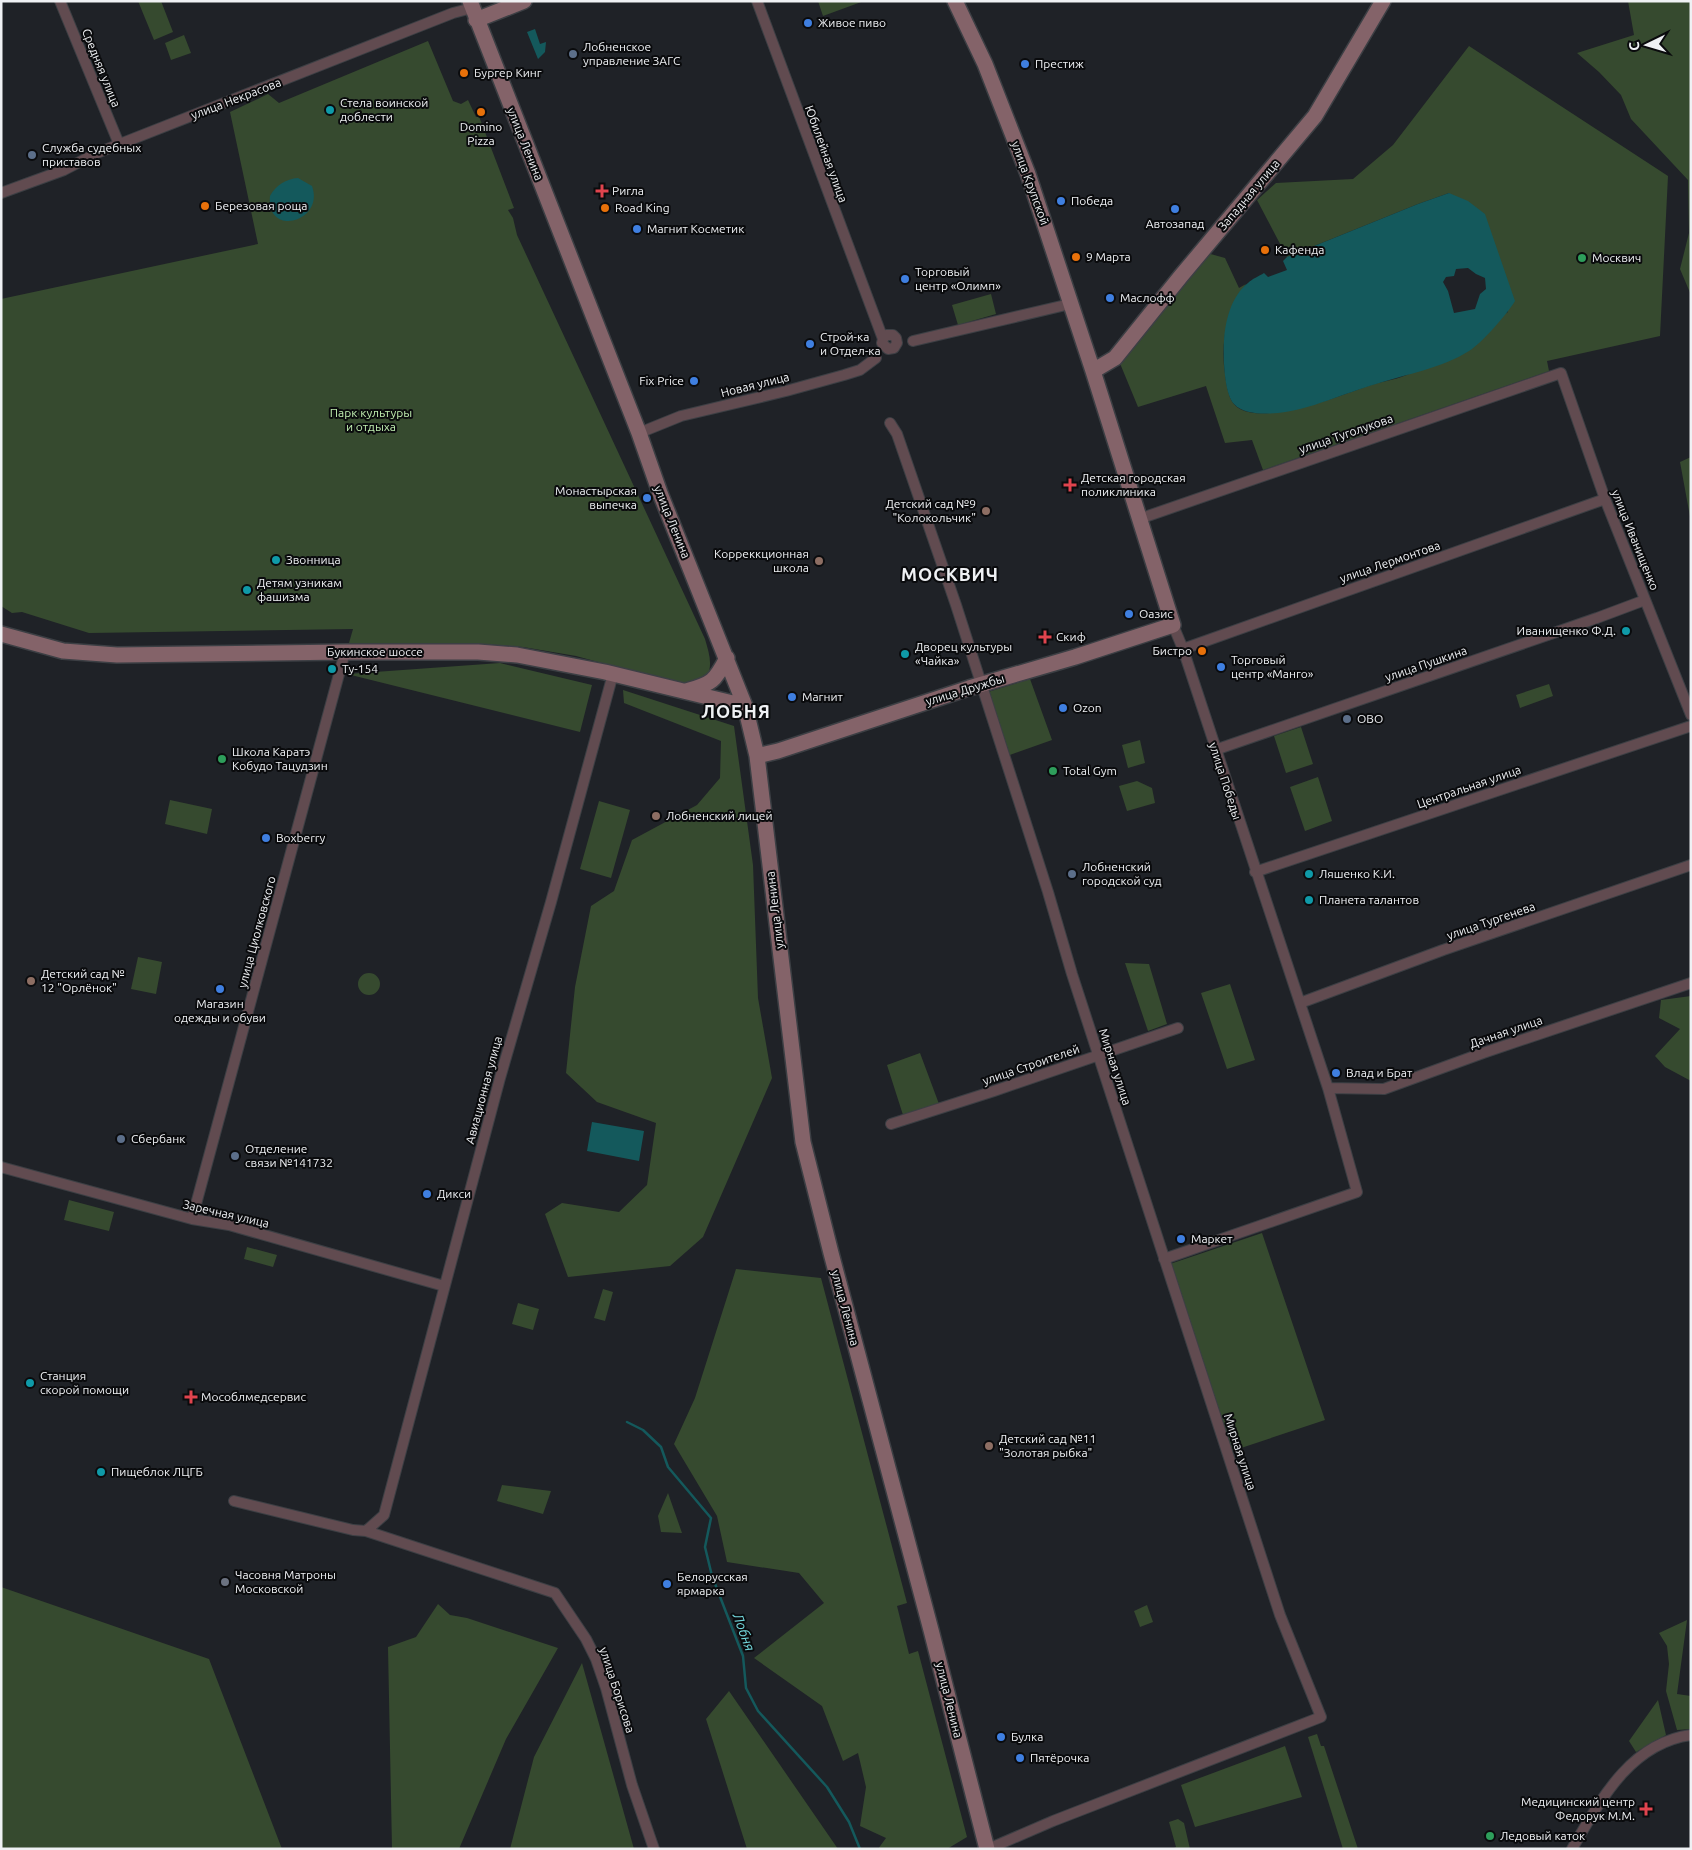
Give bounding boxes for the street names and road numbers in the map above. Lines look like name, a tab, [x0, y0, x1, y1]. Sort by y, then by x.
street label: Средняя улица	[80, 27, 123, 109]
street label: улица Некрасова	[189, 75, 283, 122]
street label: Юбилейная улица	[803, 104, 850, 204]
street label: улица Ленина	[505, 105, 546, 182]
street label: улица Крупской	[1009, 139, 1052, 227]
street label: Западная улица	[1215, 157, 1282, 233]
street label: Новая улица	[719, 370, 791, 399]
street label: улица Туголукова	[1297, 411, 1394, 456]
street label: улица Ленина	[652, 483, 693, 560]
street label: улица Иванищенко	[1609, 488, 1662, 592]
street label: улица Лермонтова	[1338, 538, 1442, 585]
street label: улица Пушкина	[1383, 643, 1469, 684]
street label: Букинское шоссе	[327, 645, 423, 658]
street label: улица Дружбы	[924, 671, 1006, 708]
street label: улица Победы	[1207, 741, 1244, 821]
street label: Центральная улица	[1415, 763, 1523, 810]
street label: улица Ленина	[763, 871, 786, 949]
street label: улица Циолковского	[235, 875, 278, 989]
street label: улица Тургенева	[1445, 899, 1537, 942]
street label: Дачная улица	[1468, 1013, 1544, 1050]
street label: Мирная улица	[1097, 1027, 1134, 1107]
street label: Авиационная улица	[463, 1035, 504, 1145]
street label: улица Строителей	[981, 1042, 1081, 1087]
street label: Заречная улица	[182, 1197, 270, 1230]
street label: улица Ленина	[829, 1269, 862, 1347]
street label: Мирная улица	[1222, 1412, 1259, 1492]
street label: улица Борисова	[597, 1645, 637, 1734]
street label: улица Ленина	[934, 1661, 965, 1739]

